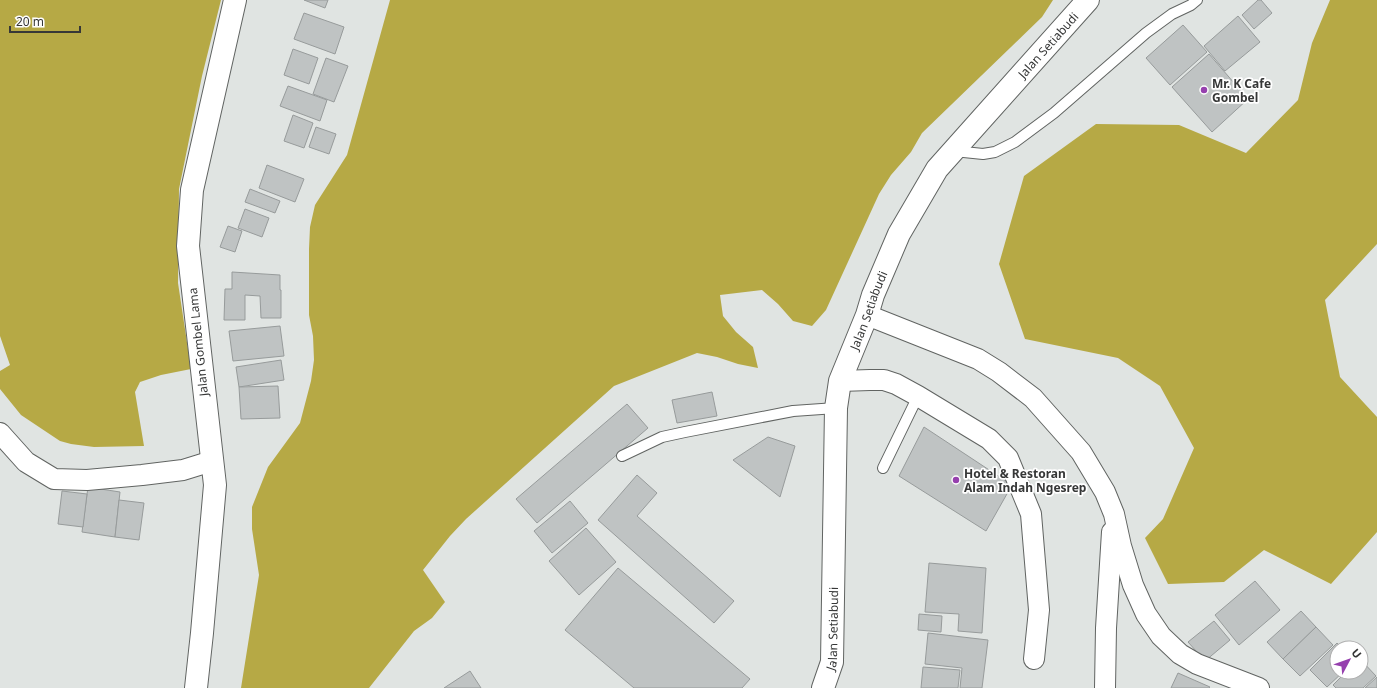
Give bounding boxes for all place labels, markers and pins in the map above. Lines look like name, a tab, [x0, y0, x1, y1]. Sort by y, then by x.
place label: Mr. K Cafe Gombel	[1212, 75, 1271, 106]
marker: Mr. K Cafe Gombel	[1199, 85, 1209, 95]
place label: Hotel & Restoran Alam Indah Ngesrep	[964, 465, 1087, 496]
marker: Hotel & Restoran Alam Indah Ngesrep	[951, 475, 961, 485]

